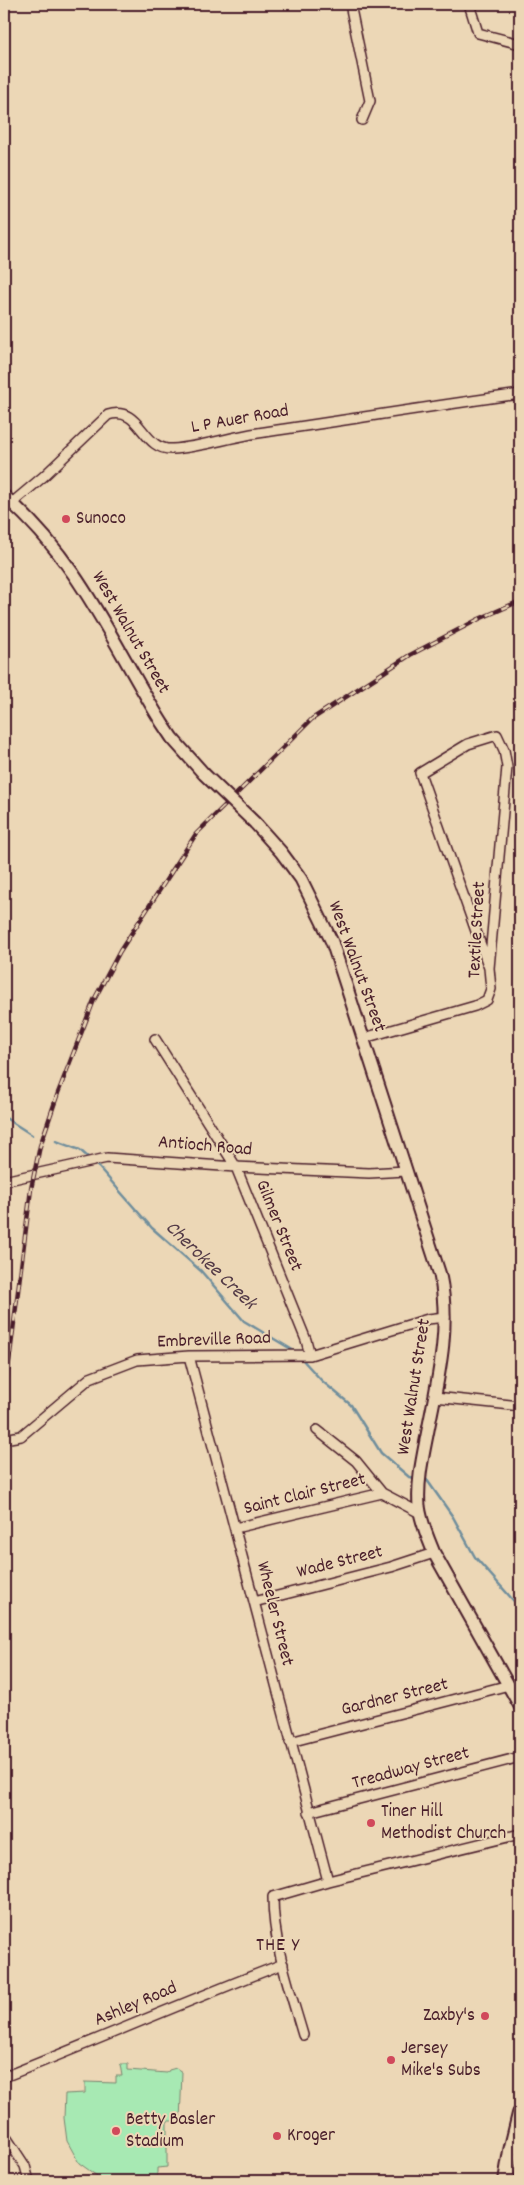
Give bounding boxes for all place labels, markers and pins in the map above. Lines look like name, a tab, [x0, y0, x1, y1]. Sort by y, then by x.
place label: Sunoco	[76, 506, 126, 533]
marker: Sunoco	[60, 513, 72, 525]
place label: Tiner Hill Methodist Church	[381, 1799, 506, 1848]
marker: Tiner Hill Methodist Church	[365, 1817, 377, 1829]
place label: Zaxby's	[423, 2003, 475, 2030]
marker: Zaxby's	[479, 2010, 491, 2022]
place label: Jersey Mike's Subs	[401, 2036, 481, 2085]
marker: Jersey Mike's Subs	[385, 2054, 397, 2066]
place label: Betty Basler Stadium	[126, 2107, 215, 2156]
place label: Kroger	[287, 2123, 335, 2150]
marker: Betty Basler Stadium	[110, 2125, 122, 2137]
marker: Kroger	[271, 2130, 283, 2142]

